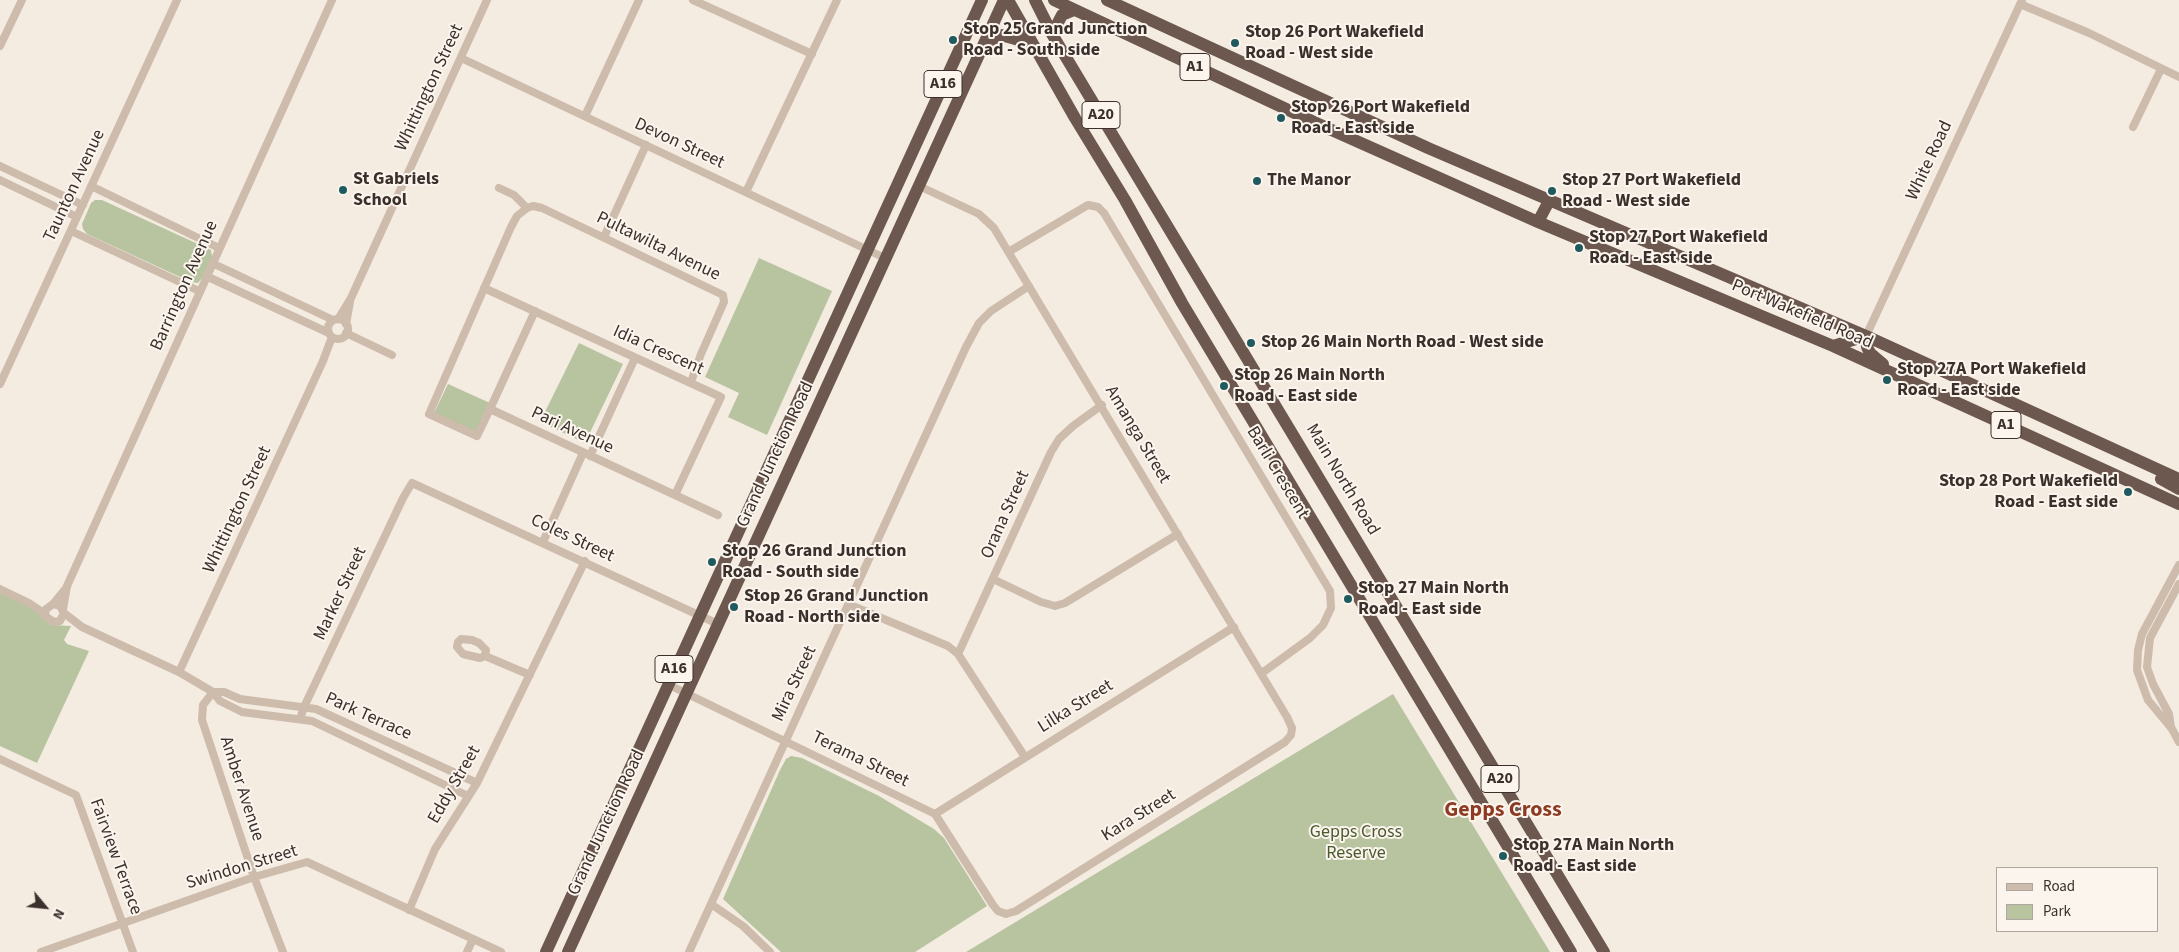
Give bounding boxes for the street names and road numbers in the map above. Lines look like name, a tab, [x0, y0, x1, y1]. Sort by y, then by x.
street label: Whittington Street	[391, 21, 469, 155]
road number: A1	[1180, 54, 1210, 80]
road number: A16	[924, 70, 962, 98]
road number: A20	[1082, 102, 1120, 128]
street label: Devon Street	[631, 114, 727, 174]
street label: White Road	[1902, 118, 1958, 204]
street label: Taunton Avenue	[40, 126, 110, 246]
street label: Pultawilta Avenue	[593, 208, 723, 286]
street label: Barrington Avenue	[147, 218, 223, 354]
street label: Port Wakefield Road	[1728, 276, 1876, 354]
street label: Idia Crescent	[609, 321, 707, 381]
street label: Grand Junction Road	[733, 379, 819, 531]
street label: Amanga Street	[1099, 382, 1175, 488]
street label: Pari Avenue	[527, 403, 617, 459]
road number: A1	[1991, 412, 2021, 438]
street label: Main North Road	[1300, 421, 1384, 539]
street label: Barli Crescent	[1241, 423, 1313, 523]
street label: Whittington Street	[199, 443, 277, 577]
street label: Orana Street	[977, 467, 1035, 563]
street label: Coles Street	[527, 510, 617, 568]
street label: Marker Street	[310, 544, 372, 644]
street label: Mira Street	[768, 643, 822, 725]
road number: A16	[655, 656, 693, 682]
street label: Lilka Street	[1035, 676, 1117, 738]
street label: Park Terrace	[321, 688, 415, 746]
street label: Terama Street	[808, 727, 912, 793]
street label: Amber Avenue	[214, 734, 268, 844]
street label: Eddy Street	[424, 742, 486, 828]
street label: Grand Junction Road	[564, 747, 650, 899]
road number: A20	[1481, 766, 1519, 792]
street label: Kara Street	[1098, 785, 1180, 847]
street label: Fairview Terrace	[84, 796, 146, 918]
street label: Swindon Street	[184, 841, 300, 895]

